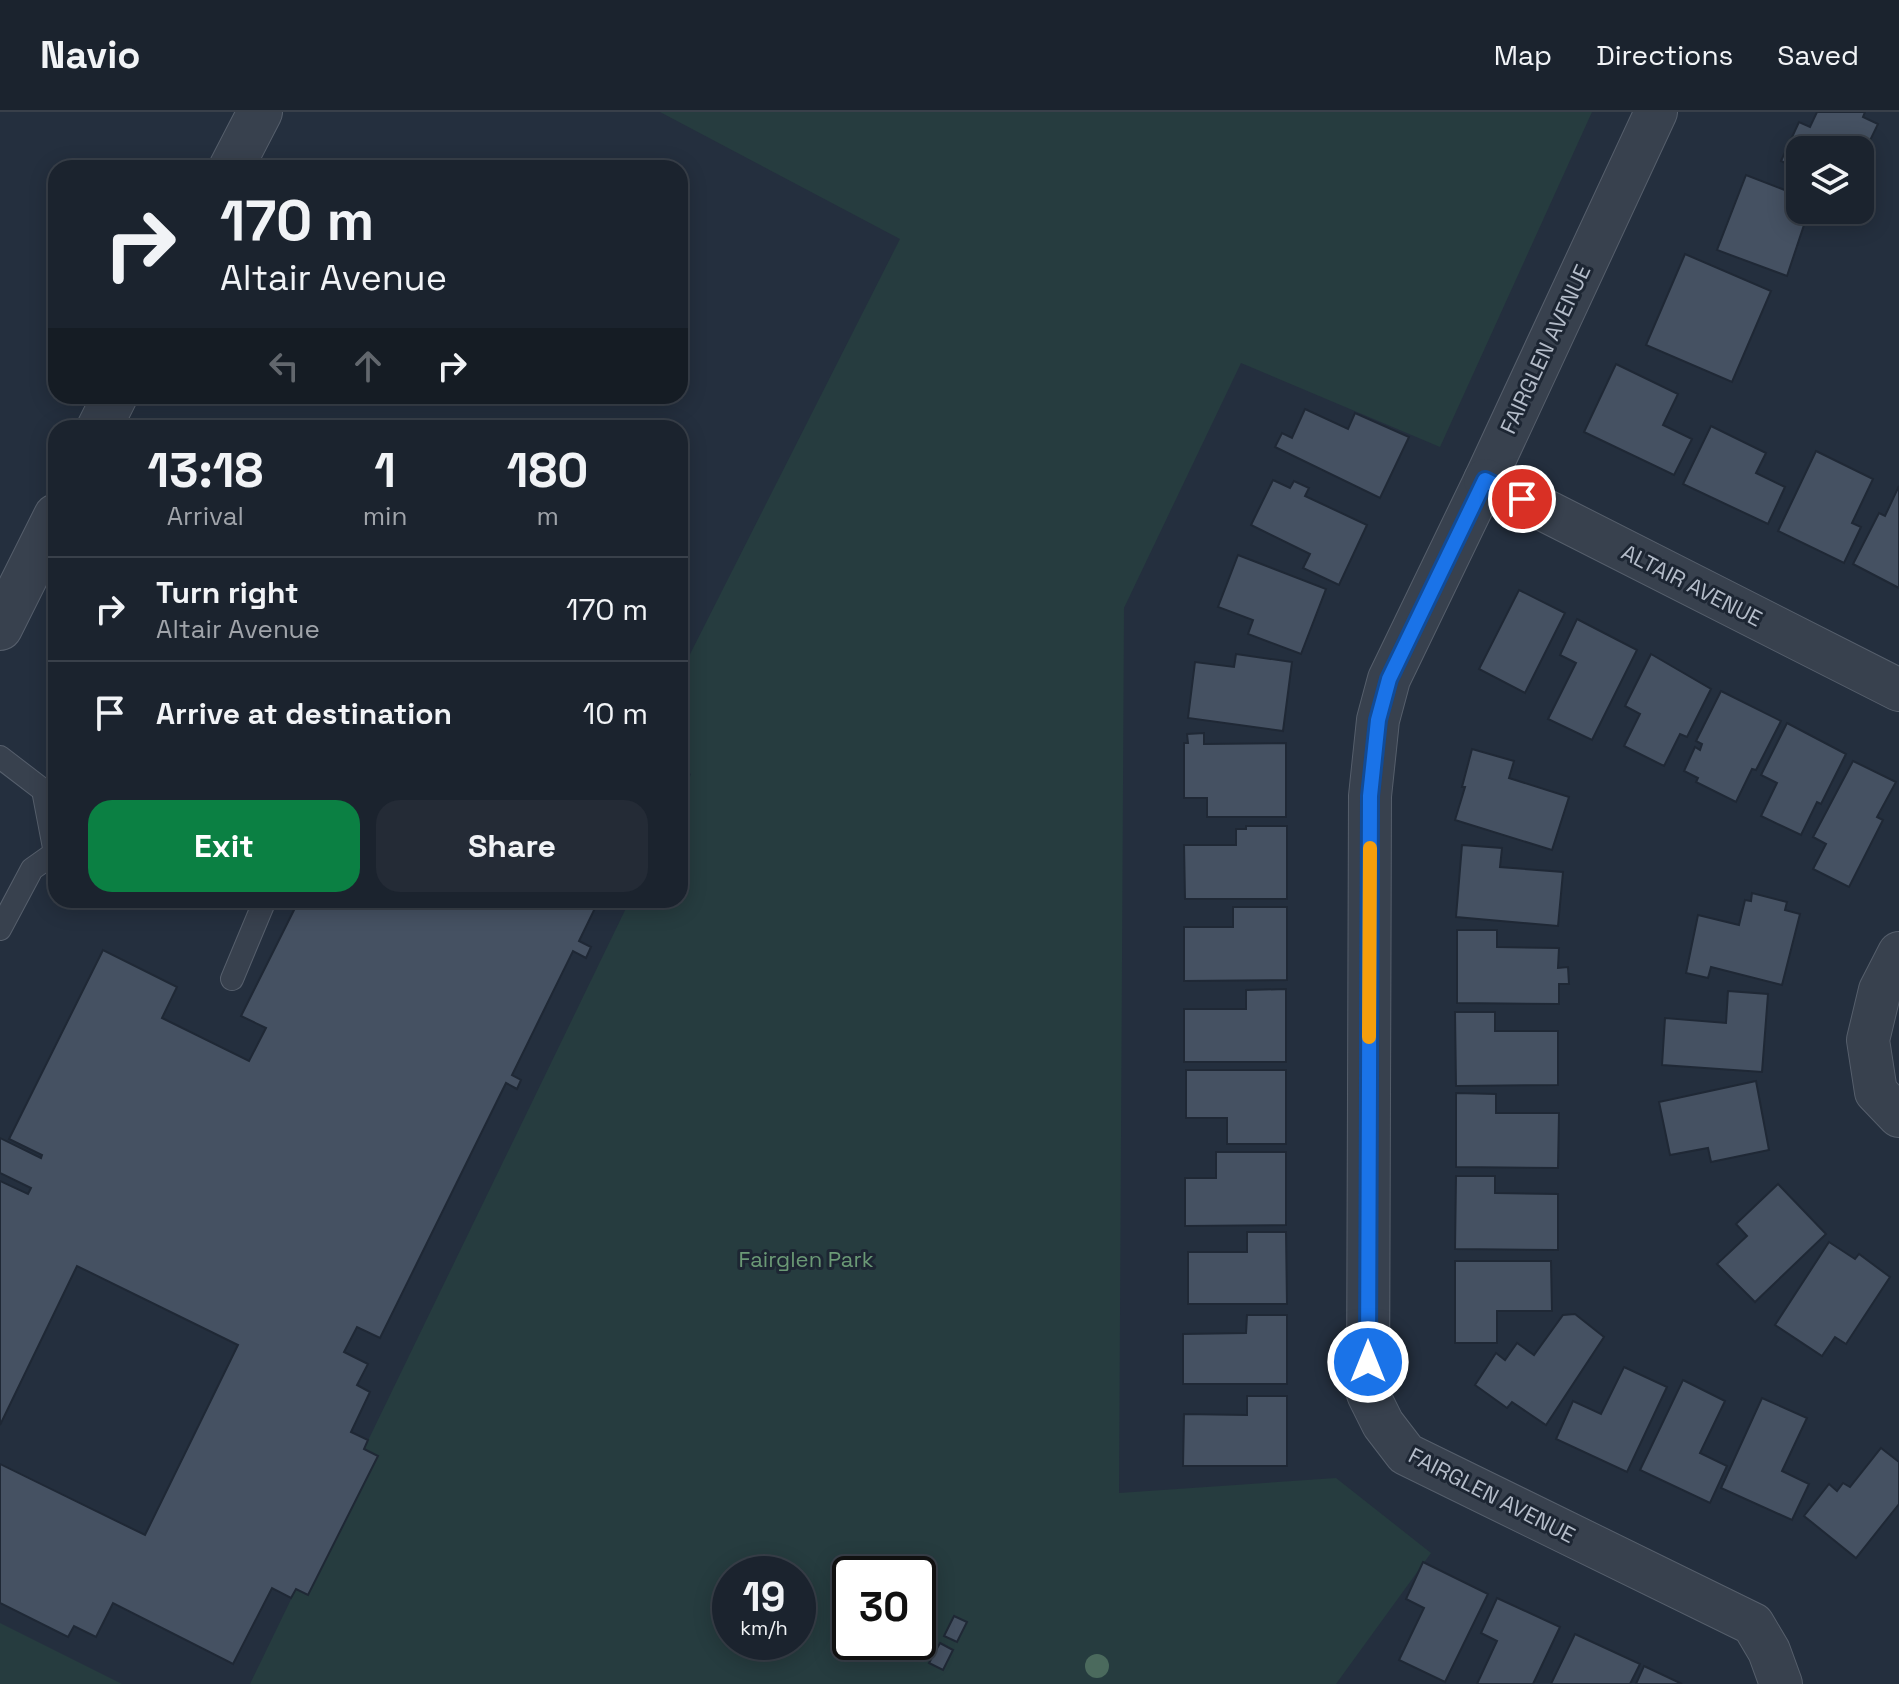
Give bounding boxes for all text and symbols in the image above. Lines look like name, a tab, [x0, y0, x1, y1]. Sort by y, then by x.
text: Navio	[40, 31, 141, 79]
text: Map	[1494, 37, 1552, 73]
text: Directions	[1596, 37, 1733, 73]
text: Saved	[1777, 37, 1859, 73]
map controls	[1786, 136, 1874, 224]
button: layers	[1786, 136, 1874, 224]
text: 170 m	[220, 185, 374, 256]
icon: right	[88, 192, 192, 296]
text: Altair Avenue	[220, 255, 447, 301]
street label: FAIRGLEN AVENUE	[1494, 260, 1596, 438]
icon: left	[262, 344, 306, 388]
icon: ahead	[346, 344, 390, 388]
icon: right	[430, 344, 474, 388]
text: 13:18	[148, 440, 263, 501]
text: 1	[374, 440, 396, 501]
text: 180	[507, 440, 588, 501]
pin	[1488, 465, 1556, 533]
icon: arrive	[1500, 477, 1544, 521]
text: Arrival	[167, 499, 244, 533]
text: min	[363, 499, 407, 533]
text: m	[536, 499, 559, 533]
street label: ALTAIR AVENUE	[1617, 538, 1767, 632]
text: Turn right	[156, 573, 299, 612]
icon: right	[88, 587, 132, 631]
text: 170 m	[566, 590, 648, 629]
text: Altair Avenue	[156, 612, 320, 646]
icon: arrive	[88, 691, 132, 735]
text: Arrive at destination	[156, 694, 452, 733]
text: 10 m	[583, 694, 648, 733]
button: Exit	[88, 800, 360, 892]
button: Share	[376, 800, 648, 892]
park label: Fairglen Park	[738, 1245, 874, 1273]
position arrow	[1326, 1320, 1410, 1404]
street label: FAIRGLEN AVENUE	[1404, 1441, 1580, 1549]
speed limit sign: 30	[832, 1556, 936, 1660]
text: 19	[743, 1572, 785, 1623]
text: km/h	[740, 1615, 788, 1641]

